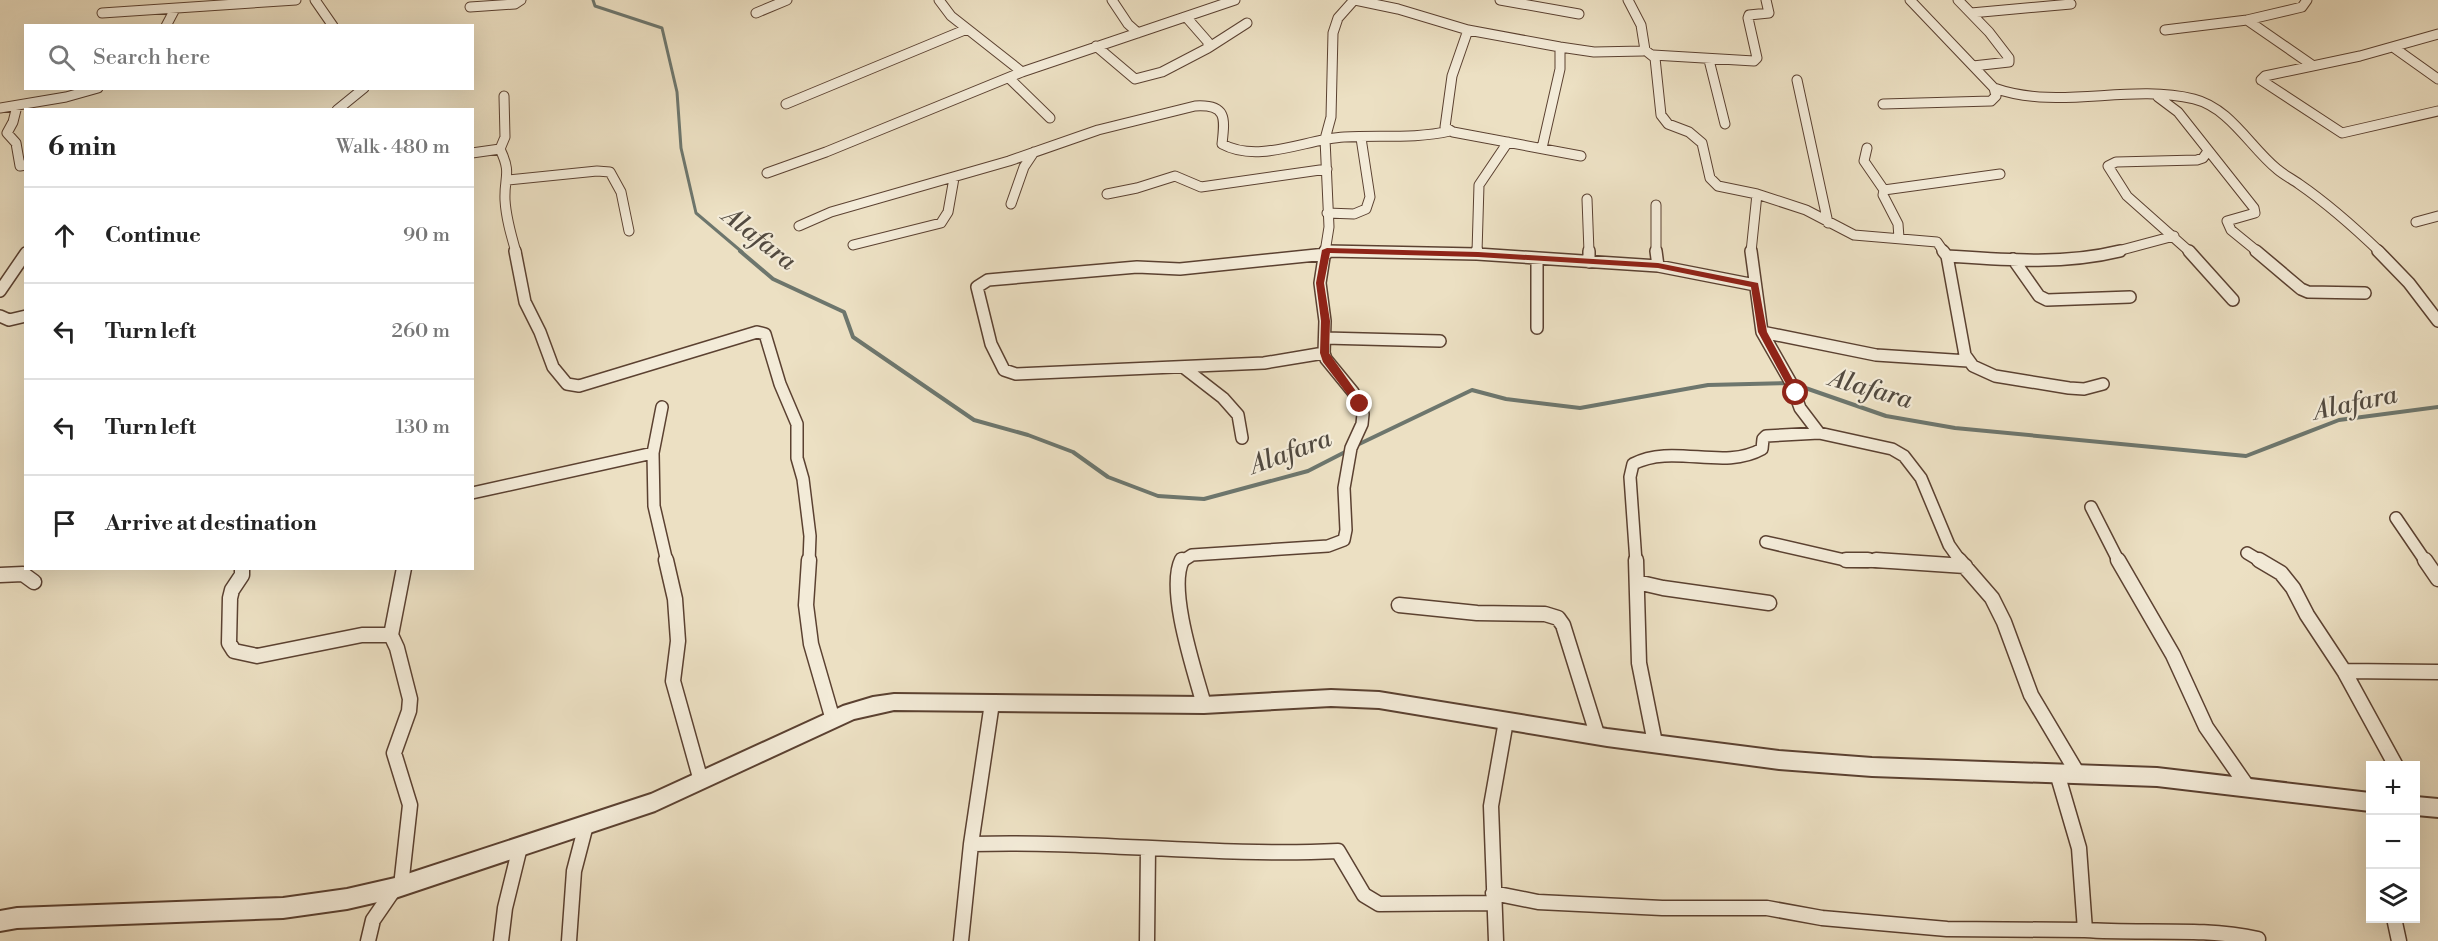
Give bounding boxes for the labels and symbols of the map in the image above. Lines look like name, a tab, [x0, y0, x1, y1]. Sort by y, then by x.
water label: Alafara	[714, 198, 803, 278]
water label: Alafara	[1823, 361, 1916, 416]
water label: Alafara	[2307, 378, 2401, 428]
route start	[1782, 379, 1808, 405]
route end	[1346, 390, 1372, 416]
water label: Alafara	[1242, 422, 1336, 483]

